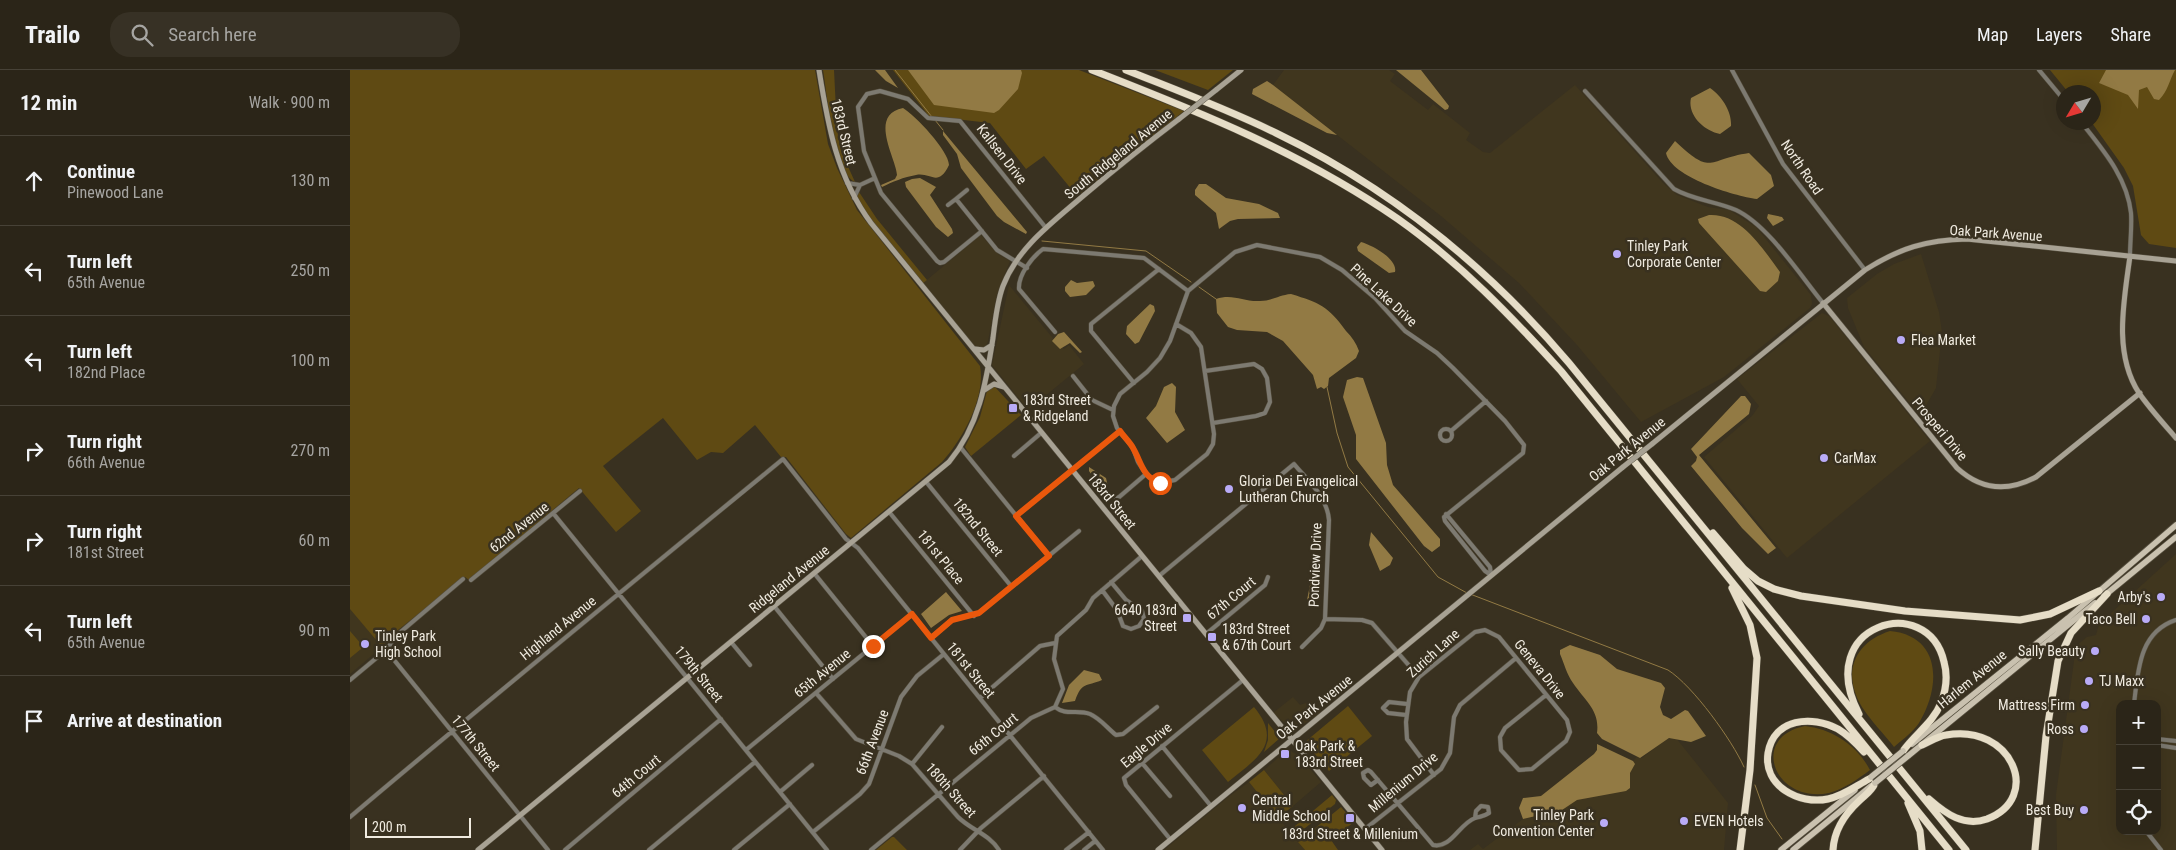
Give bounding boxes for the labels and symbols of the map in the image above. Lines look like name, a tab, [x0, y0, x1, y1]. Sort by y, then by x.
north arrow	[2056, 85, 2101, 130]
street label: 183rd Street	[828, 97, 860, 167]
street label: South Ridgeland Avenue	[1061, 106, 1175, 202]
street label: Kallsen Drive	[974, 121, 1031, 187]
street label: North Road	[1778, 137, 1826, 197]
street label: Oak Park Avenue	[1949, 222, 2043, 244]
place label: Tinley Park Corporate Center	[1627, 238, 1721, 270]
marker: Tinley Park Corporate Center	[1611, 248, 1623, 260]
street label: Pine Lake Drive	[1348, 260, 1421, 330]
place label: Flea Market	[1911, 332, 1976, 348]
marker: Flea Market	[1895, 334, 1907, 346]
place label: 183rd Street & Ridgeland	[1023, 392, 1091, 424]
street label: Prosperi Drive	[1909, 394, 1971, 464]
marker: 183rd Street & Ridgeland	[1007, 402, 1019, 414]
street label: Oak Park Avenue	[1586, 413, 1669, 485]
place label: CarMax	[1834, 450, 1876, 466]
marker: CarMax	[1818, 452, 1830, 464]
street label: 183rd Street	[1084, 470, 1140, 532]
route start	[1149, 472, 1172, 495]
place label: Gloria Dei Evangelical Lutheran Church	[1239, 473, 1358, 505]
marker: Gloria Dei Evangelical Lutheran Church	[1223, 483, 1235, 495]
street label: 182nd Street	[950, 495, 1006, 559]
street label: 62nd Avenue	[486, 498, 552, 556]
street label: Pondview Drive	[1306, 522, 1324, 607]
street label: 181st Place	[914, 527, 968, 588]
street label: Ridgeland Avenue	[746, 542, 833, 616]
street label: 67th Court	[1203, 573, 1259, 623]
place label: Arby's	[2118, 589, 2151, 605]
marker: Arby's	[2155, 591, 2167, 603]
street label: Highland Avenue	[517, 592, 599, 663]
place label: 6640 183rd Street	[1114, 602, 1177, 634]
place label: Taco Bell	[2085, 611, 2136, 627]
marker: 6640 183rd Street	[1181, 612, 1193, 624]
marker: Taco Bell	[2140, 613, 2152, 625]
place label: 183rd Street & 67th Court	[1222, 621, 1291, 653]
street label: Zurich Lane	[1404, 625, 1463, 681]
place label: Tinley Park High School	[375, 628, 442, 660]
marker: 183rd Street & 67th Court	[1206, 631, 1218, 643]
route end	[862, 635, 885, 658]
street label: Geneva Drive	[1511, 636, 1569, 702]
marker: Tinley Park High School	[359, 638, 371, 650]
street label: 181st Street	[944, 639, 998, 701]
street label: 179th Street	[671, 643, 727, 705]
place label: Sally Beauty	[2018, 643, 2085, 659]
street label: 65th Avenue	[790, 645, 854, 701]
marker: Sally Beauty	[2089, 645, 2101, 657]
street label: Harlem Avenue	[1935, 646, 2010, 711]
street label: Oak Park Avenue	[1273, 671, 1356, 743]
place label: TJ Maxx	[2099, 673, 2144, 689]
marker: TJ Maxx	[2083, 675, 2095, 687]
place label: Mattress Firm	[1998, 697, 2075, 713]
marker: Mattress Firm	[2079, 699, 2091, 711]
street label: 66th Avenue	[852, 707, 892, 777]
street label: 66th Court	[965, 709, 1021, 759]
street label: 177th Street	[448, 712, 504, 774]
street label: Eagle Drive	[1117, 719, 1175, 771]
place label: Ross	[2047, 721, 2074, 737]
marker: Ross	[2078, 723, 2090, 735]
place label: Oak Park & 183rd Street	[1295, 738, 1363, 770]
marker: Oak Park & 183rd Street	[1279, 748, 1291, 760]
street label: Millenium Drive	[1365, 748, 1441, 816]
street label: 64th Court	[608, 751, 664, 801]
street label: 180th Street	[922, 760, 980, 820]
place label: Central Middle School	[1252, 792, 1330, 824]
marker: Central Middle School	[1236, 802, 1248, 814]
place label: Best Buy	[2026, 802, 2074, 818]
marker: Best Buy	[2078, 804, 2090, 816]
place label: Tinley Park Convention Center	[1492, 807, 1595, 839]
marker: 183rd Street & Millenium	[1344, 812, 1356, 824]
place label: EVEN Hotels	[1694, 813, 1764, 829]
scale bar	[365, 815, 471, 838]
marker: EVEN Hotels	[1678, 815, 1690, 827]
marker: Tinley Park Convention Center	[1598, 817, 1610, 829]
place label: 183rd Street & Millenium	[1282, 826, 1418, 842]

